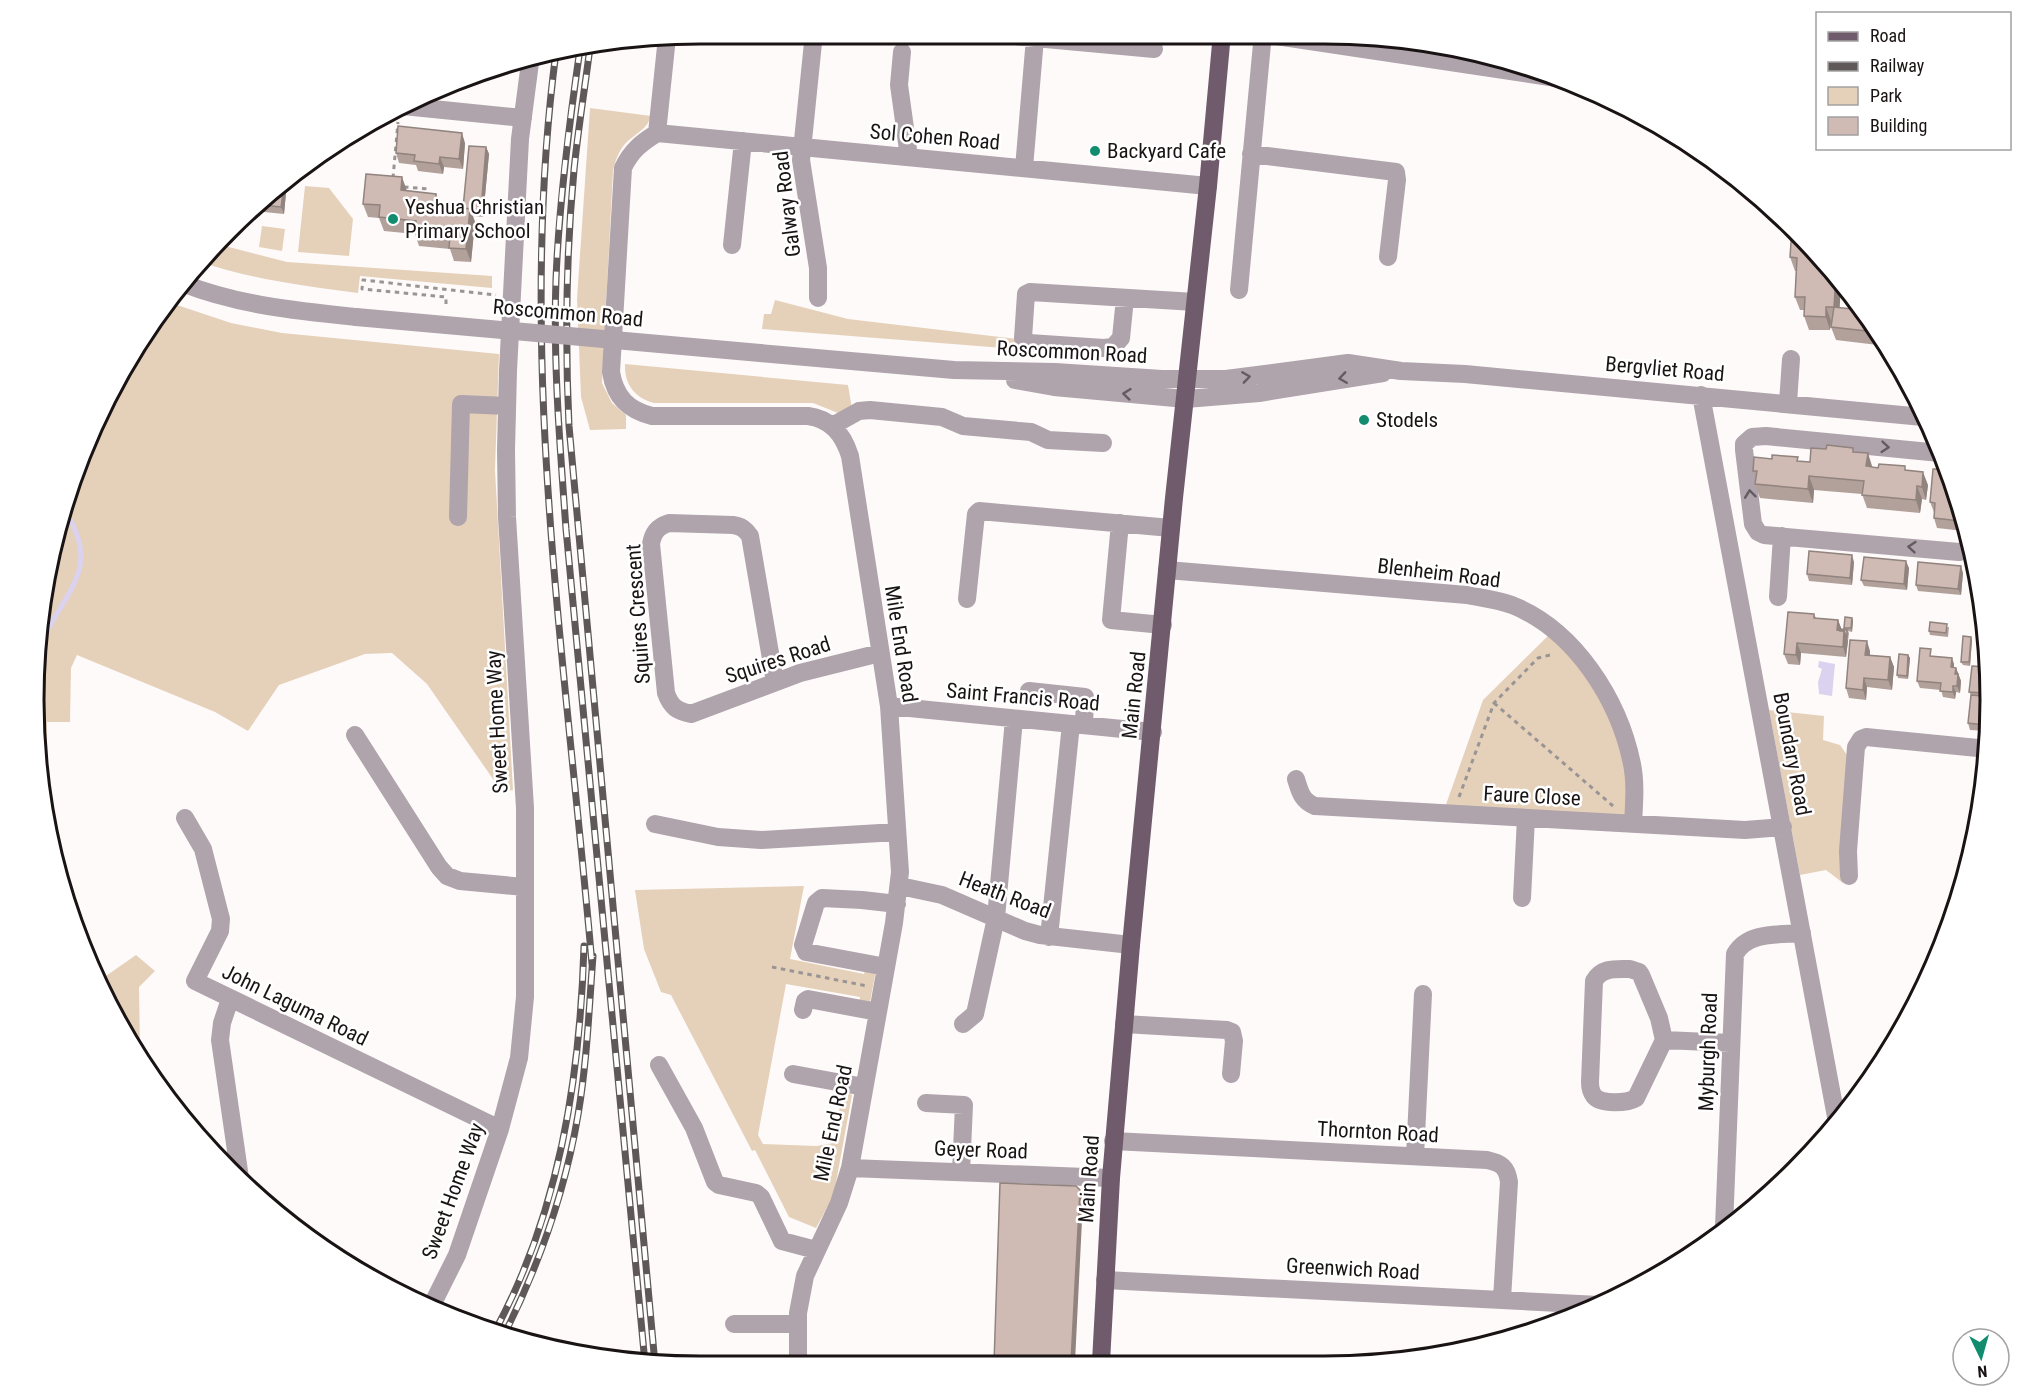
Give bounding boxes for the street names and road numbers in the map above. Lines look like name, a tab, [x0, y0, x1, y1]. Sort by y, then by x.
street label: Sol Cohen Road	[869, 119, 1001, 155]
street label: Galway Road	[769, 150, 805, 258]
street label: Roscommon Road	[492, 294, 644, 332]
street label: Roscommon Road	[996, 336, 1148, 368]
street label: Bergvliet Road	[1604, 352, 1726, 386]
street label: Squires Crescent	[621, 543, 655, 685]
street label: Blenheim Road	[1376, 554, 1502, 592]
street label: Mile End Road	[880, 584, 922, 704]
street label: Squires Road	[722, 632, 834, 688]
street label: Sweet Home Way	[481, 649, 513, 794]
street label: Main Road	[1117, 650, 1151, 740]
street label: Saint Francis Road	[945, 678, 1101, 716]
street label: Boundary Road	[1768, 690, 1816, 818]
street label: Faure Close	[1483, 781, 1581, 811]
street label: Heath Road	[956, 867, 1054, 923]
street label: John Laguma Road	[218, 959, 372, 1051]
street label: Myburgh Road	[1694, 992, 1722, 1112]
street label: Mile End Road	[809, 1063, 857, 1183]
street label: Thornton Road	[1317, 1117, 1439, 1147]
street label: Sweet Home Way	[417, 1119, 489, 1263]
street label: Main Road	[1074, 1134, 1104, 1224]
street label: Geyer Road	[934, 1136, 1028, 1164]
street label: Greenwich Road	[1286, 1254, 1420, 1284]

